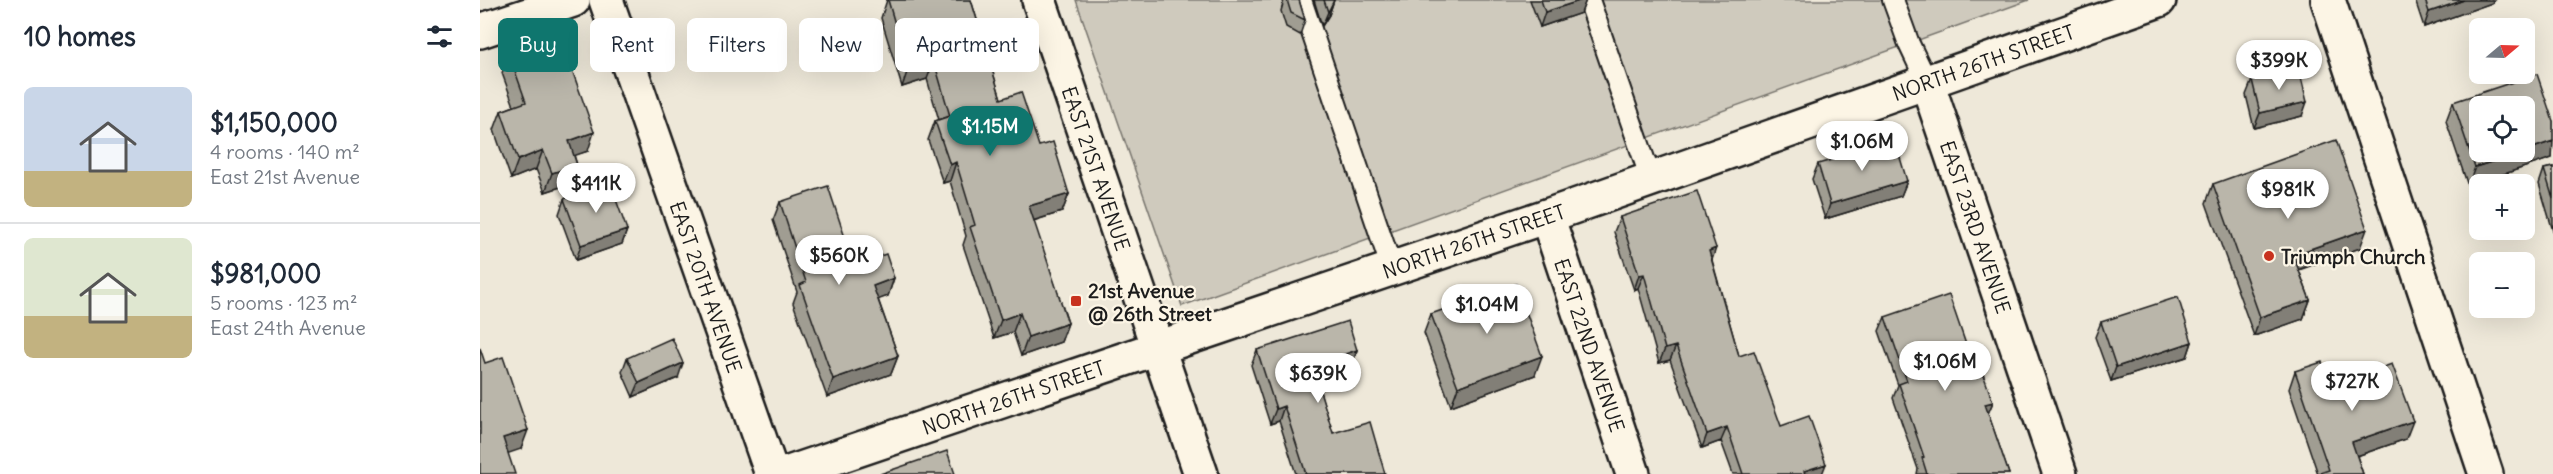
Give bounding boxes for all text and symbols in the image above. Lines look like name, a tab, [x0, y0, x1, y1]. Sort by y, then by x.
chip: Buy	[498, 18, 578, 72]
chip: Rent	[590, 18, 675, 72]
chip: Filters	[687, 18, 787, 72]
chip: New	[799, 18, 883, 72]
chip: Apartment	[895, 18, 1039, 72]
street label: NORTH 26TH STREET	[1889, 18, 2078, 106]
north arrow	[2469, 18, 2535, 84]
map controls	[2469, 18, 2535, 318]
text: 10 homes	[24, 20, 136, 53]
icon: filters	[423, 20, 456, 53]
pin: $399K	[2237, 40, 2321, 91]
text: $399K	[2250, 47, 2308, 72]
street label: EAST 21ST AVENUE	[1057, 83, 1136, 254]
button: locate	[2469, 96, 2535, 162]
text: $1,150,000	[210, 106, 338, 139]
pin: $1.15M	[941, 106, 1039, 157]
icon: home	[72, 111, 144, 183]
text: $1.15M	[961, 113, 1019, 138]
pin: $1.06M	[1813, 121, 1911, 172]
text: $1.06M	[1830, 128, 1894, 153]
street label: EAST 23RD AVENUE	[1935, 137, 2017, 316]
text: 4 rooms · 140 m²	[210, 139, 360, 164]
pin: $411K	[554, 163, 638, 214]
text: East 21st Avenue	[210, 164, 360, 189]
pin: $981K	[2246, 169, 2330, 220]
text: $411K	[571, 170, 621, 195]
button: +	[2469, 174, 2535, 240]
text: $981K	[2261, 176, 2315, 201]
street label: EAST 20TH AVENUE	[665, 198, 748, 376]
street label: NORTH 26TH STREET	[1379, 198, 1568, 283]
pin: $560K	[797, 235, 881, 286]
text: $560K	[809, 242, 869, 267]
place label: Triumph Church	[2281, 244, 2426, 269]
marker: Triumph Church	[2262, 249, 2276, 263]
button: −	[2469, 252, 2535, 318]
street label: EAST 22ND AVENUE	[1549, 255, 1631, 435]
text: $981,000	[210, 257, 321, 290]
icon: home	[72, 262, 144, 334]
place label: 21st Avenue @ 26th Street	[1088, 278, 1212, 326]
pin: $1.04M	[1438, 284, 1536, 335]
text: 5 rooms · 123 m²	[210, 290, 357, 315]
text: $1.04M	[1455, 291, 1519, 316]
marker: 21st Avenue @ 26th Street	[1069, 294, 1083, 308]
text: East 24th Avenue	[210, 315, 366, 340]
pin: $1.06M	[1896, 341, 1994, 392]
text: $1.06M	[1913, 348, 1977, 373]
pin: $639K	[1276, 353, 1360, 404]
street label: NORTH 26TH STREET	[919, 354, 1108, 440]
text: $639K	[1289, 360, 1347, 385]
pin: $727K	[2310, 361, 2394, 412]
text: $727K	[2325, 368, 2379, 393]

